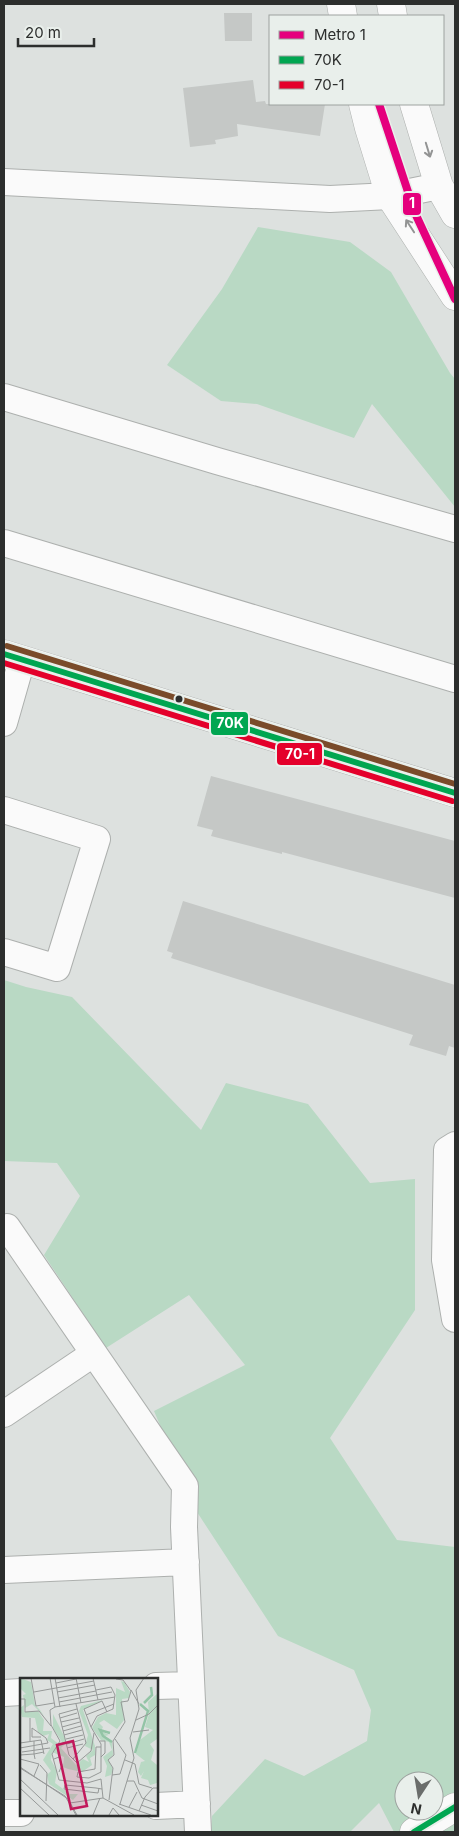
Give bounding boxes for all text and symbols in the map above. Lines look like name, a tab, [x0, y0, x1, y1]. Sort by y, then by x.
scale bar	[18, 15, 94, 47]
legend	[269, 15, 444, 105]
text: 20 m	[25, 23, 61, 42]
text: Metro 1	[314, 25, 366, 44]
text: 70K	[314, 50, 342, 69]
text: 70-1	[314, 75, 345, 94]
one-way arrow	[424, 142, 434, 158]
line badge: 1	[402, 192, 422, 216]
text: 1	[409, 194, 415, 211]
one-way arrow	[405, 219, 415, 233]
unlabelled marker	[174, 694, 184, 704]
line badge: 70K	[210, 711, 249, 736]
text: 70K	[216, 714, 244, 731]
line badge: 70-1	[276, 742, 323, 766]
text: 70-1	[285, 745, 315, 762]
inset map	[20, 1678, 158, 1816]
north arrow	[394, 1771, 444, 1821]
text: N	[409, 1800, 423, 1819]

